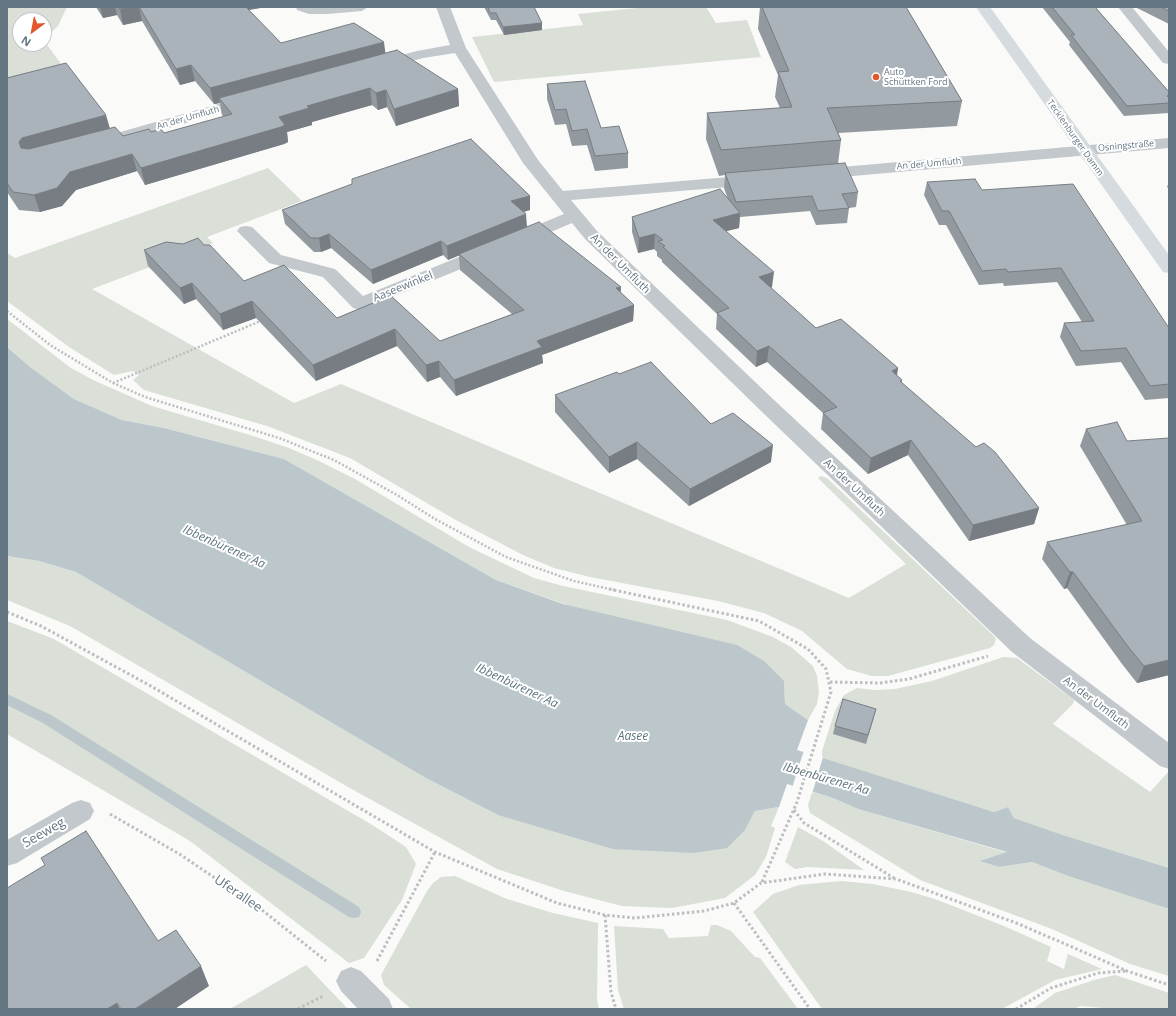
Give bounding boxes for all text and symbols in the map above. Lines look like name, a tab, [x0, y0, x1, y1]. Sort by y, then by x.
north arrow	[12, 12, 52, 52]
text: N	[18, 33, 34, 50]
place label: Auto Schüttken Ford	[884, 67, 948, 88]
marker: Auto Schüttken Ford	[871, 72, 881, 82]
street label: Tecklenburger Damm	[1045, 98, 1105, 178]
street label: An der Umfluth	[155, 104, 221, 132]
street label: Osningstraße	[1097, 138, 1155, 154]
street label: An der Umfluth	[896, 156, 962, 172]
street label: An der Umfluth	[587, 231, 653, 297]
street label: Aaseewinkel	[371, 269, 435, 305]
street label: An der Umfluth	[821, 456, 887, 520]
water label: Ibbenbürener Aa	[180, 522, 268, 572]
water label: Ibbenbürener Aa	[474, 661, 560, 711]
street label: An der Umfluth	[1061, 674, 1131, 732]
water label: Aasee	[618, 730, 648, 744]
water label: Ibbenbürener Aa	[781, 760, 871, 798]
street label: Seeweg	[20, 815, 68, 851]
street label: Uferallee	[211, 872, 265, 916]

